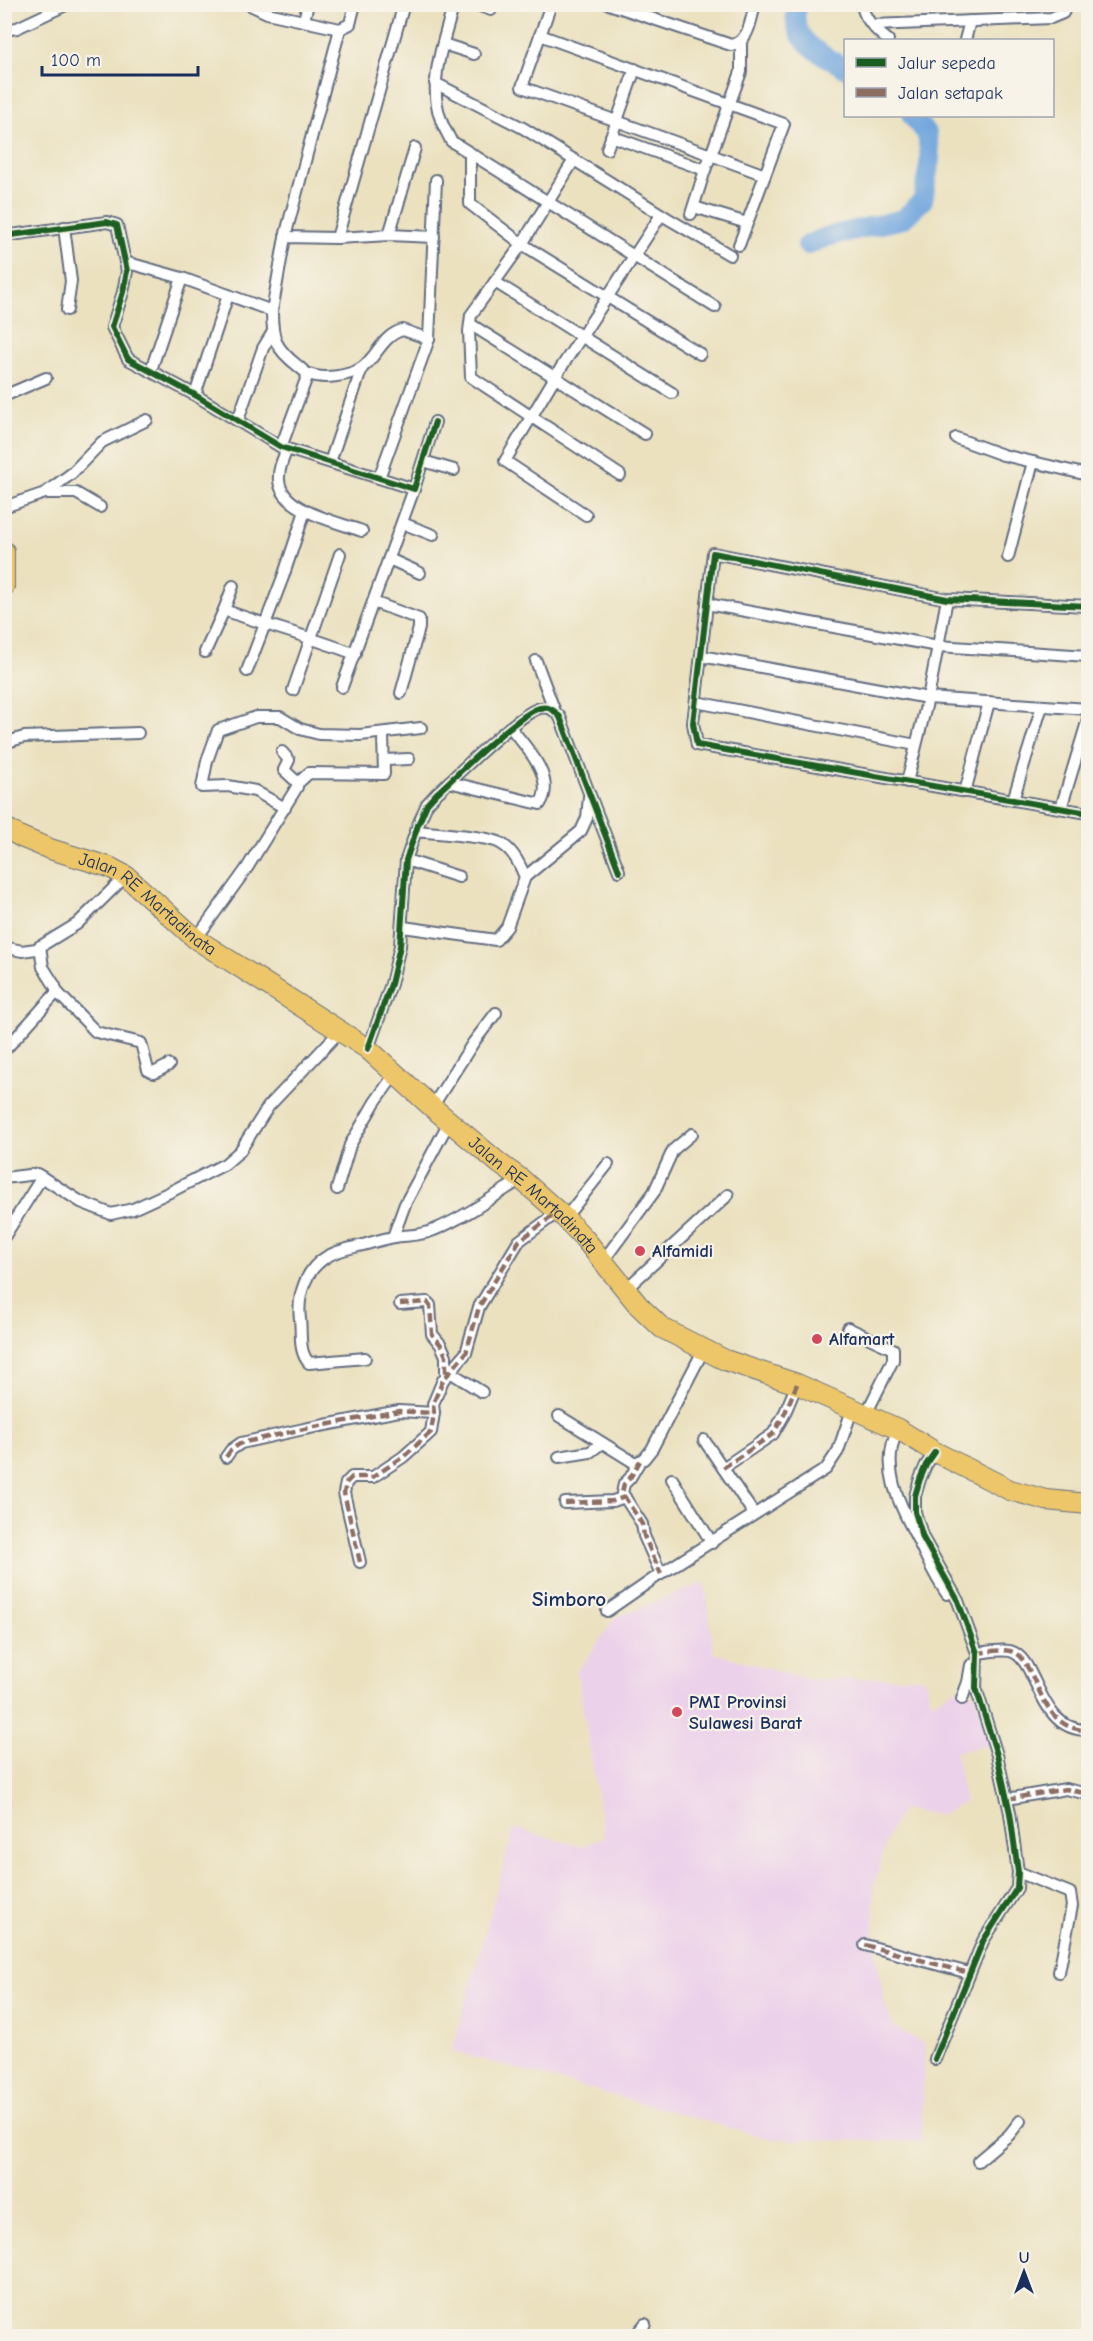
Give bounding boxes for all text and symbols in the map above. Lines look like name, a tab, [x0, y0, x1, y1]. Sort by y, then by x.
scale bar	[42, 39, 198, 77]
legend	[844, 39, 1054, 117]
text: 100 m	[51, 50, 101, 71]
text: Jalur sepeda	[898, 53, 996, 74]
text: Jalan setapak	[898, 83, 1003, 104]
street label: Jalan RE Martadinata	[76, 848, 220, 960]
street label: Jalan RE Martadinata	[464, 1132, 603, 1258]
place label: Alfamidi	[652, 1241, 713, 1262]
marker: Alfamidi	[633, 1244, 647, 1258]
place label: Alfamart	[829, 1329, 895, 1350]
marker: Alfamart	[810, 1332, 824, 1346]
district label: Simboro	[532, 1587, 606, 1611]
place label: PMI Provinsi Sulawesi Barat	[689, 1692, 803, 1734]
marker: PMI Provinsi Sulawesi Barat	[670, 1705, 684, 1719]
north arrow	[994, 2242, 1054, 2302]
text: U	[1019, 2249, 1029, 2267]

